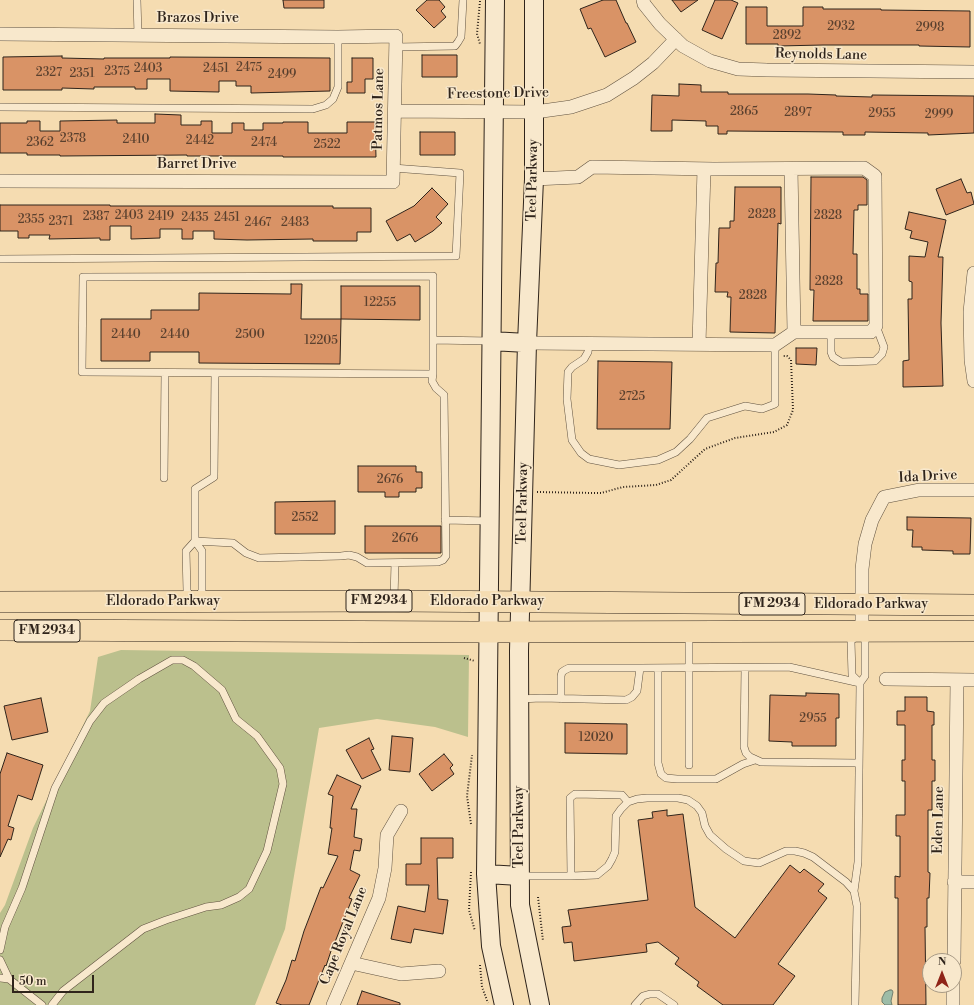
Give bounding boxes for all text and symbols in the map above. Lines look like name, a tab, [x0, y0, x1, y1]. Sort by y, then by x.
street label: Brazos Drive	[157, 11, 239, 27]
house number: 2932	[827, 20, 855, 34]
house number: 2998	[916, 21, 944, 35]
house number: 2892	[773, 29, 801, 43]
street label: Reynolds Lane	[775, 46, 867, 64]
house number: 2475	[236, 61, 262, 75]
house number: 2403	[134, 62, 162, 76]
house number: 2451	[203, 62, 229, 76]
house number: 2375	[104, 65, 130, 79]
house number: 2327	[36, 66, 62, 80]
house number: 2351	[69, 67, 95, 81]
house number: 2499	[268, 68, 296, 82]
street label: Patmos Lane	[370, 68, 388, 150]
street label: Freestone Drive	[447, 85, 549, 103]
house number: 2865	[730, 105, 758, 119]
house number: 2897	[784, 106, 812, 120]
house number: 2955	[868, 107, 896, 121]
house number: 2999	[925, 108, 953, 122]
house number: 2378	[60, 132, 86, 146]
house number: 2410	[123, 133, 149, 147]
house number: 2442	[186, 134, 214, 148]
house number: 2362	[26, 136, 54, 150]
house number: 2474	[251, 136, 277, 150]
house number: 2522	[313, 138, 341, 152]
street label: Teel Parkway	[524, 139, 542, 221]
street label: Barret Drive	[157, 157, 237, 173]
house number: 2828	[748, 208, 776, 222]
house number: 2403	[115, 209, 143, 223]
house number: 2828	[814, 209, 842, 223]
house number: 2387	[83, 210, 109, 224]
house number: 2419	[148, 210, 174, 224]
house number: 2435	[181, 211, 209, 225]
house number: 2451	[214, 211, 240, 225]
house number: 2355	[18, 213, 44, 227]
house number: 2371	[49, 215, 73, 229]
house number: 2467	[245, 216, 271, 230]
house number: 2483	[281, 216, 309, 230]
house number: 2828	[815, 275, 843, 289]
house number: 2828	[739, 289, 767, 303]
house number: 12255	[364, 296, 396, 310]
house number: 2440	[111, 328, 141, 342]
house number: 2440	[160, 328, 190, 342]
house number: 2500	[235, 328, 265, 342]
house number: 12205	[304, 334, 338, 348]
house number: 2725	[619, 390, 645, 404]
street label: Teel Parkway	[514, 462, 532, 544]
street label: Ida Drive	[898, 467, 958, 487]
house number: 2676	[377, 473, 403, 487]
house number: 2552	[292, 511, 318, 525]
house number: 2676	[392, 532, 418, 546]
road number: FM 2934	[346, 590, 412, 612]
road number: FM 2934	[739, 593, 805, 615]
street label: Eldorado Parkway	[106, 594, 220, 610]
street label: Eldorado Parkway	[430, 594, 544, 610]
street label: Eldorado Parkway	[814, 597, 928, 613]
road number: FM 2934	[14, 620, 80, 642]
house number: 2955	[799, 712, 827, 726]
house number: 12020	[579, 731, 613, 745]
street label: Teel Parkway	[512, 786, 528, 868]
street label: Eden Lane	[930, 786, 948, 854]
street label: Cape Royal Lane	[317, 884, 371, 988]
north arrow	[922, 953, 962, 993]
text: N	[938, 955, 946, 969]
scale bar	[14, 967, 96, 993]
text: 50 m	[19, 974, 47, 989]

